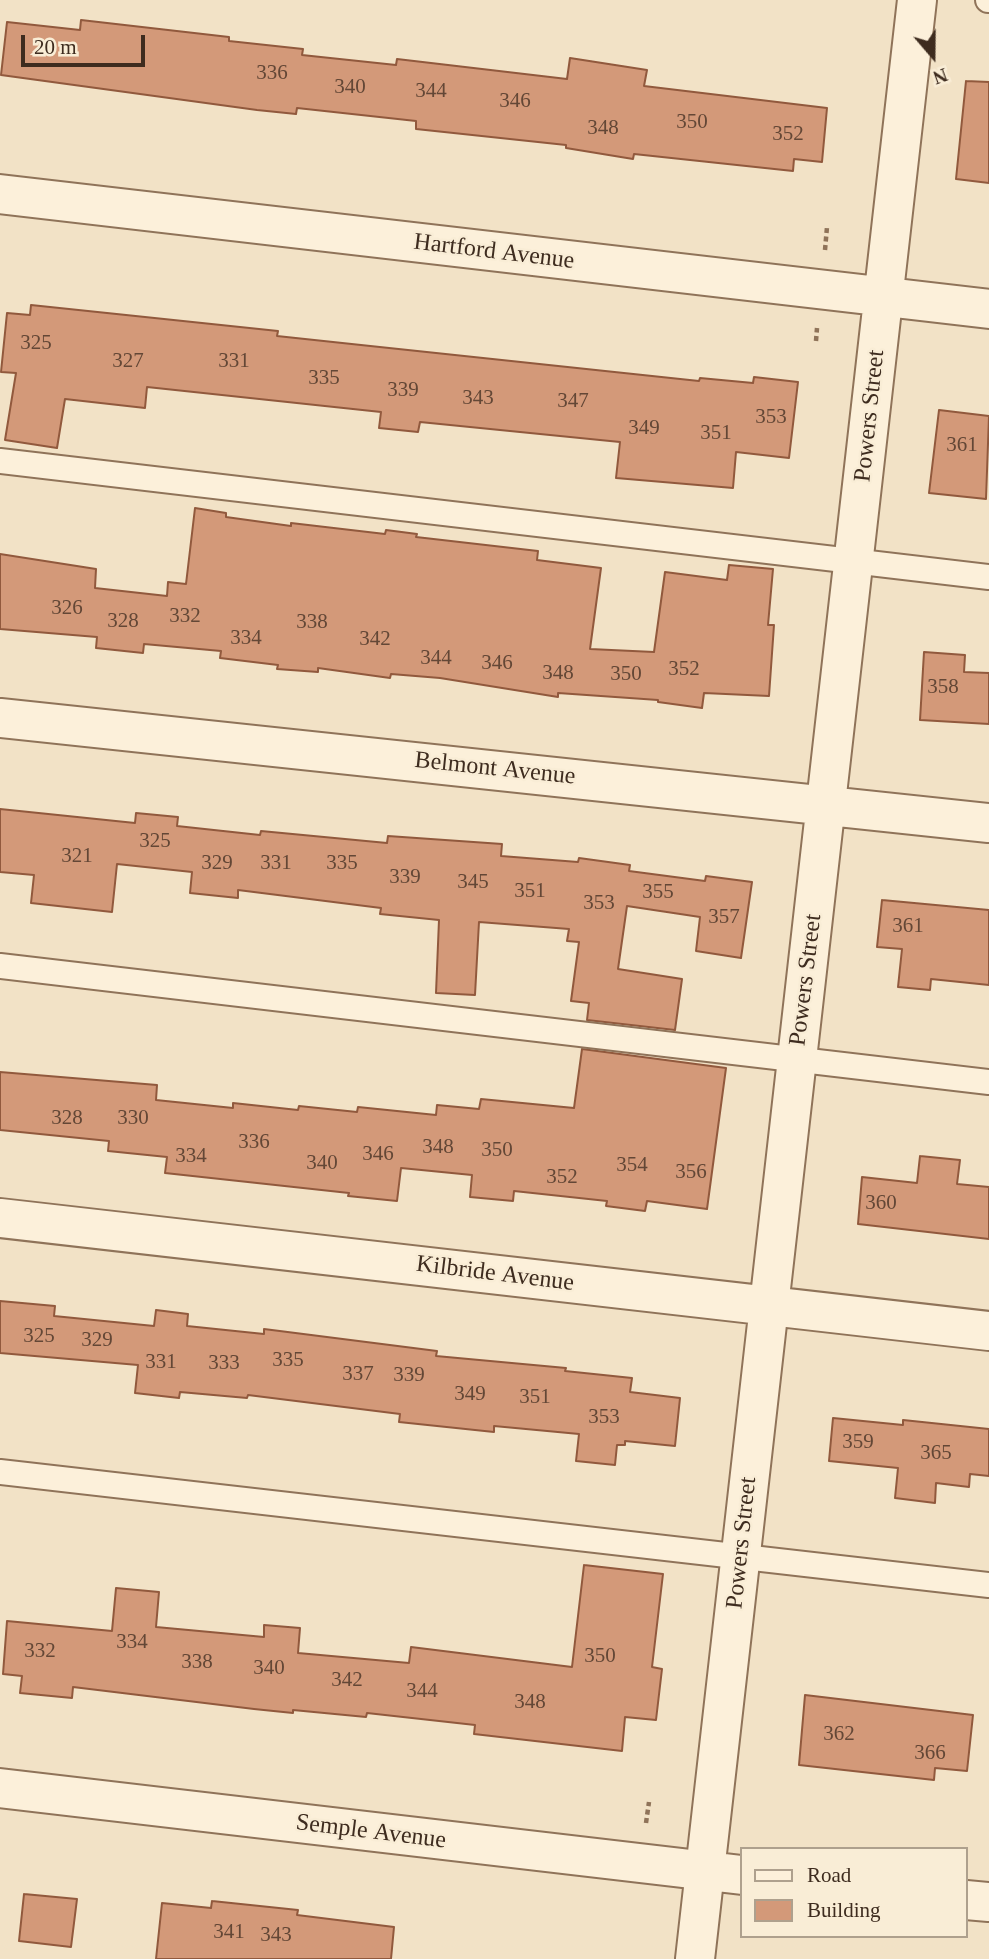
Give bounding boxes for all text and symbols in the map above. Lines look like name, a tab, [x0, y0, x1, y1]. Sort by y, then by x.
scale bar	[24, 21, 149, 65]
north arrow	[898, 21, 968, 91]
text: 20 m	[34, 35, 77, 59]
house number: 336	[256, 60, 288, 86]
text: N	[930, 64, 950, 88]
house number: 340	[334, 74, 366, 100]
house number: 344	[415, 78, 447, 104]
house number: 346	[499, 88, 531, 114]
house number: 350	[676, 109, 708, 135]
house number: 348	[587, 115, 619, 141]
house number: 352	[772, 121, 804, 147]
street label: Hartford Avenue	[412, 228, 576, 276]
house number: 325	[20, 330, 52, 356]
house number: 327	[112, 348, 144, 374]
house number: 331	[218, 348, 250, 374]
street label: Powers Street	[849, 349, 891, 483]
house number: 335	[308, 365, 340, 391]
house number: 339	[387, 377, 419, 403]
house number: 343	[462, 385, 494, 411]
house number: 347	[557, 388, 589, 414]
house number: 353	[755, 404, 787, 430]
house number: 349	[628, 415, 660, 441]
house number: 351	[700, 420, 732, 446]
house number: 361	[946, 432, 978, 458]
house number: 326	[51, 595, 83, 621]
house number: 332	[169, 603, 201, 629]
house number: 328	[107, 608, 139, 634]
house number: 338	[296, 609, 328, 635]
house number: 334	[230, 625, 262, 651]
house number: 342	[359, 626, 391, 652]
house number: 344	[420, 645, 452, 671]
house number: 346	[481, 650, 513, 676]
house number: 352	[668, 656, 700, 682]
house number: 348	[542, 660, 574, 686]
house number: 350	[610, 661, 642, 687]
house number: 358	[927, 674, 959, 700]
street label: Belmont Avenue	[413, 746, 577, 792]
house number: 325	[139, 828, 171, 854]
house number: 321	[61, 843, 93, 869]
house number: 329	[201, 850, 233, 876]
house number: 331	[260, 850, 292, 876]
house number: 335	[326, 850, 358, 876]
house number: 339	[389, 864, 421, 890]
house number: 345	[457, 869, 489, 895]
house number: 351	[514, 878, 546, 904]
house number: 355	[642, 879, 674, 905]
house number: 353	[583, 890, 615, 916]
house number: 357	[708, 904, 740, 930]
street label: Powers Street	[784, 912, 828, 1048]
house number: 361	[892, 913, 924, 939]
house number: 328	[51, 1105, 83, 1131]
house number: 330	[117, 1105, 149, 1131]
house number: 336	[238, 1129, 270, 1155]
house number: 348	[422, 1134, 454, 1160]
house number: 350	[481, 1137, 513, 1163]
house number: 346	[362, 1141, 394, 1167]
house number: 334	[175, 1143, 207, 1169]
house number: 340	[306, 1150, 338, 1176]
house number: 354	[616, 1152, 648, 1178]
house number: 356	[675, 1159, 707, 1185]
house number: 352	[546, 1164, 578, 1190]
house number: 360	[865, 1190, 897, 1216]
street label: Kilbride Avenue	[414, 1250, 576, 1298]
house number: 325	[23, 1323, 55, 1349]
house number: 329	[81, 1327, 113, 1353]
house number: 335	[272, 1347, 304, 1373]
house number: 331	[145, 1349, 177, 1375]
house number: 333	[208, 1350, 240, 1376]
house number: 337	[342, 1361, 374, 1387]
house number: 339	[393, 1362, 425, 1388]
house number: 349	[454, 1381, 486, 1407]
house number: 351	[519, 1384, 551, 1410]
house number: 353	[588, 1404, 620, 1430]
house number: 359	[842, 1429, 874, 1455]
house number: 365	[920, 1440, 952, 1466]
street label: Powers Street	[721, 1476, 763, 1610]
house number: 334	[116, 1629, 148, 1655]
house number: 332	[24, 1638, 56, 1664]
house number: 350	[584, 1643, 616, 1669]
house number: 338	[181, 1649, 213, 1675]
house number: 340	[253, 1655, 285, 1681]
house number: 342	[331, 1667, 363, 1693]
house number: 344	[406, 1678, 438, 1704]
house number: 348	[514, 1689, 546, 1715]
house number: 362	[823, 1721, 855, 1747]
house number: 366	[914, 1740, 946, 1766]
street label: Semple Avenue	[294, 1809, 448, 1855]
legend	[740, 1847, 968, 1938]
text: Road	[807, 1863, 851, 1887]
text: Building	[807, 1898, 881, 1922]
house number: 341	[213, 1919, 245, 1945]
house number: 343	[260, 1922, 292, 1948]

